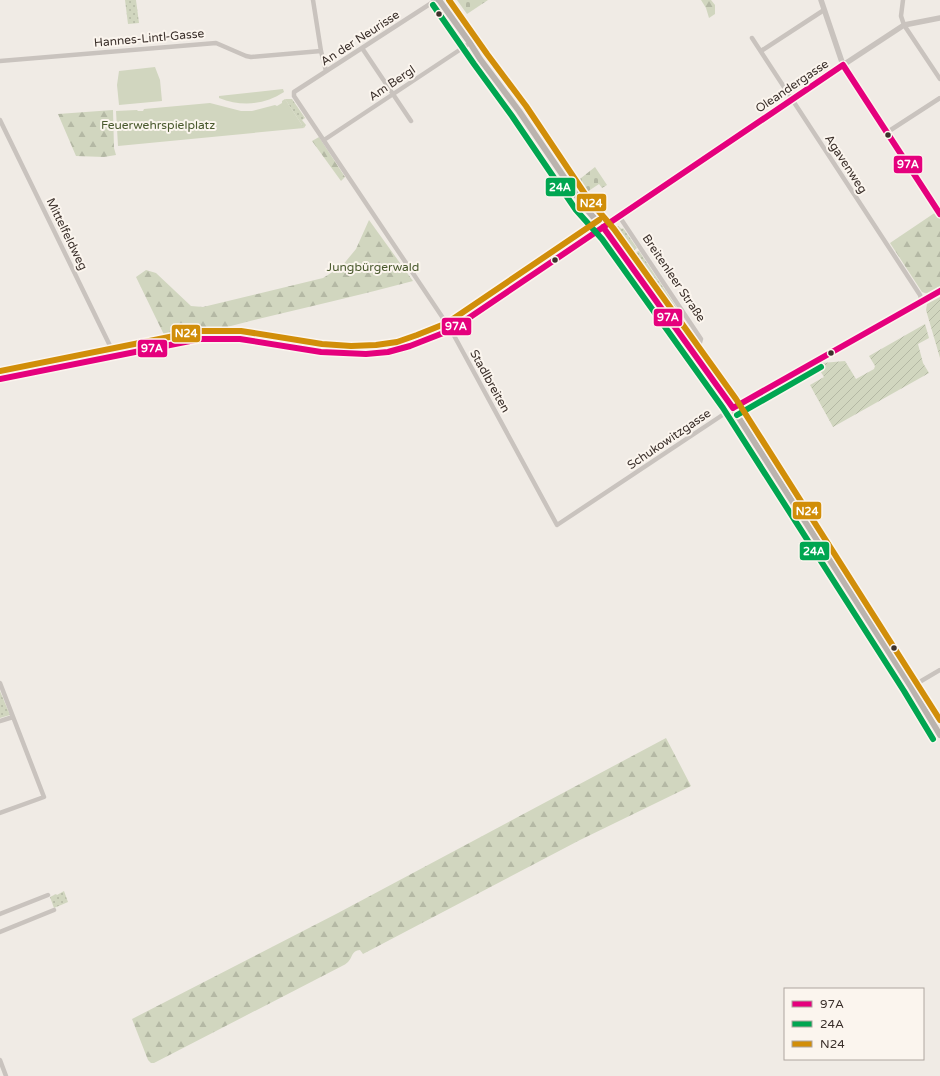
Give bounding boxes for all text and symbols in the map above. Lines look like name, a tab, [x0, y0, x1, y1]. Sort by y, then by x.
street label: An der Neurisse	[318, 7, 402, 69]
unlabelled marker	[434, 9, 444, 19]
street label: Hannes-Lintl-Gasse	[93, 26, 205, 50]
street label: Oleandergasse	[753, 56, 831, 116]
street label: Am Bergl	[366, 62, 418, 104]
park label: Feuerwehrspielplatz	[101, 118, 215, 132]
unlabelled marker	[883, 130, 893, 140]
street label: Agavenweg	[822, 132, 870, 196]
line badge: 97A	[893, 155, 923, 174]
text: 97A	[897, 158, 919, 171]
line badge: 24A	[545, 177, 576, 197]
text: 24A	[549, 181, 571, 194]
line badge: N24	[576, 193, 607, 212]
street label: Mittelfeldweg	[43, 196, 91, 272]
text: N24	[580, 197, 602, 210]
street label: Breitenleer Straße	[640, 232, 709, 325]
unlabelled marker	[550, 255, 560, 265]
park label: Jungbürgerwald	[327, 260, 419, 274]
line badge: 97A	[653, 308, 683, 327]
text: 97A	[657, 311, 679, 324]
line badge: 97A	[441, 317, 472, 336]
text: 97A	[445, 320, 467, 333]
line badge: N24	[171, 324, 201, 343]
text: N24	[175, 327, 197, 340]
line badge: 97A	[137, 339, 168, 358]
text: 97A	[141, 342, 163, 355]
street label: Stadlbreiten	[467, 347, 513, 415]
unlabelled marker	[826, 348, 836, 358]
street label: Schukowitzgasse	[625, 406, 714, 472]
line badge: N24	[792, 501, 822, 520]
text: N24	[796, 505, 818, 518]
line badge: 24A	[799, 541, 830, 561]
text: 24A	[803, 545, 825, 558]
unlabelled marker	[889, 643, 899, 653]
legend	[784, 988, 924, 1060]
text: 97A	[820, 997, 844, 1011]
text: 24A	[820, 1017, 844, 1031]
text: N24	[820, 1037, 845, 1051]

